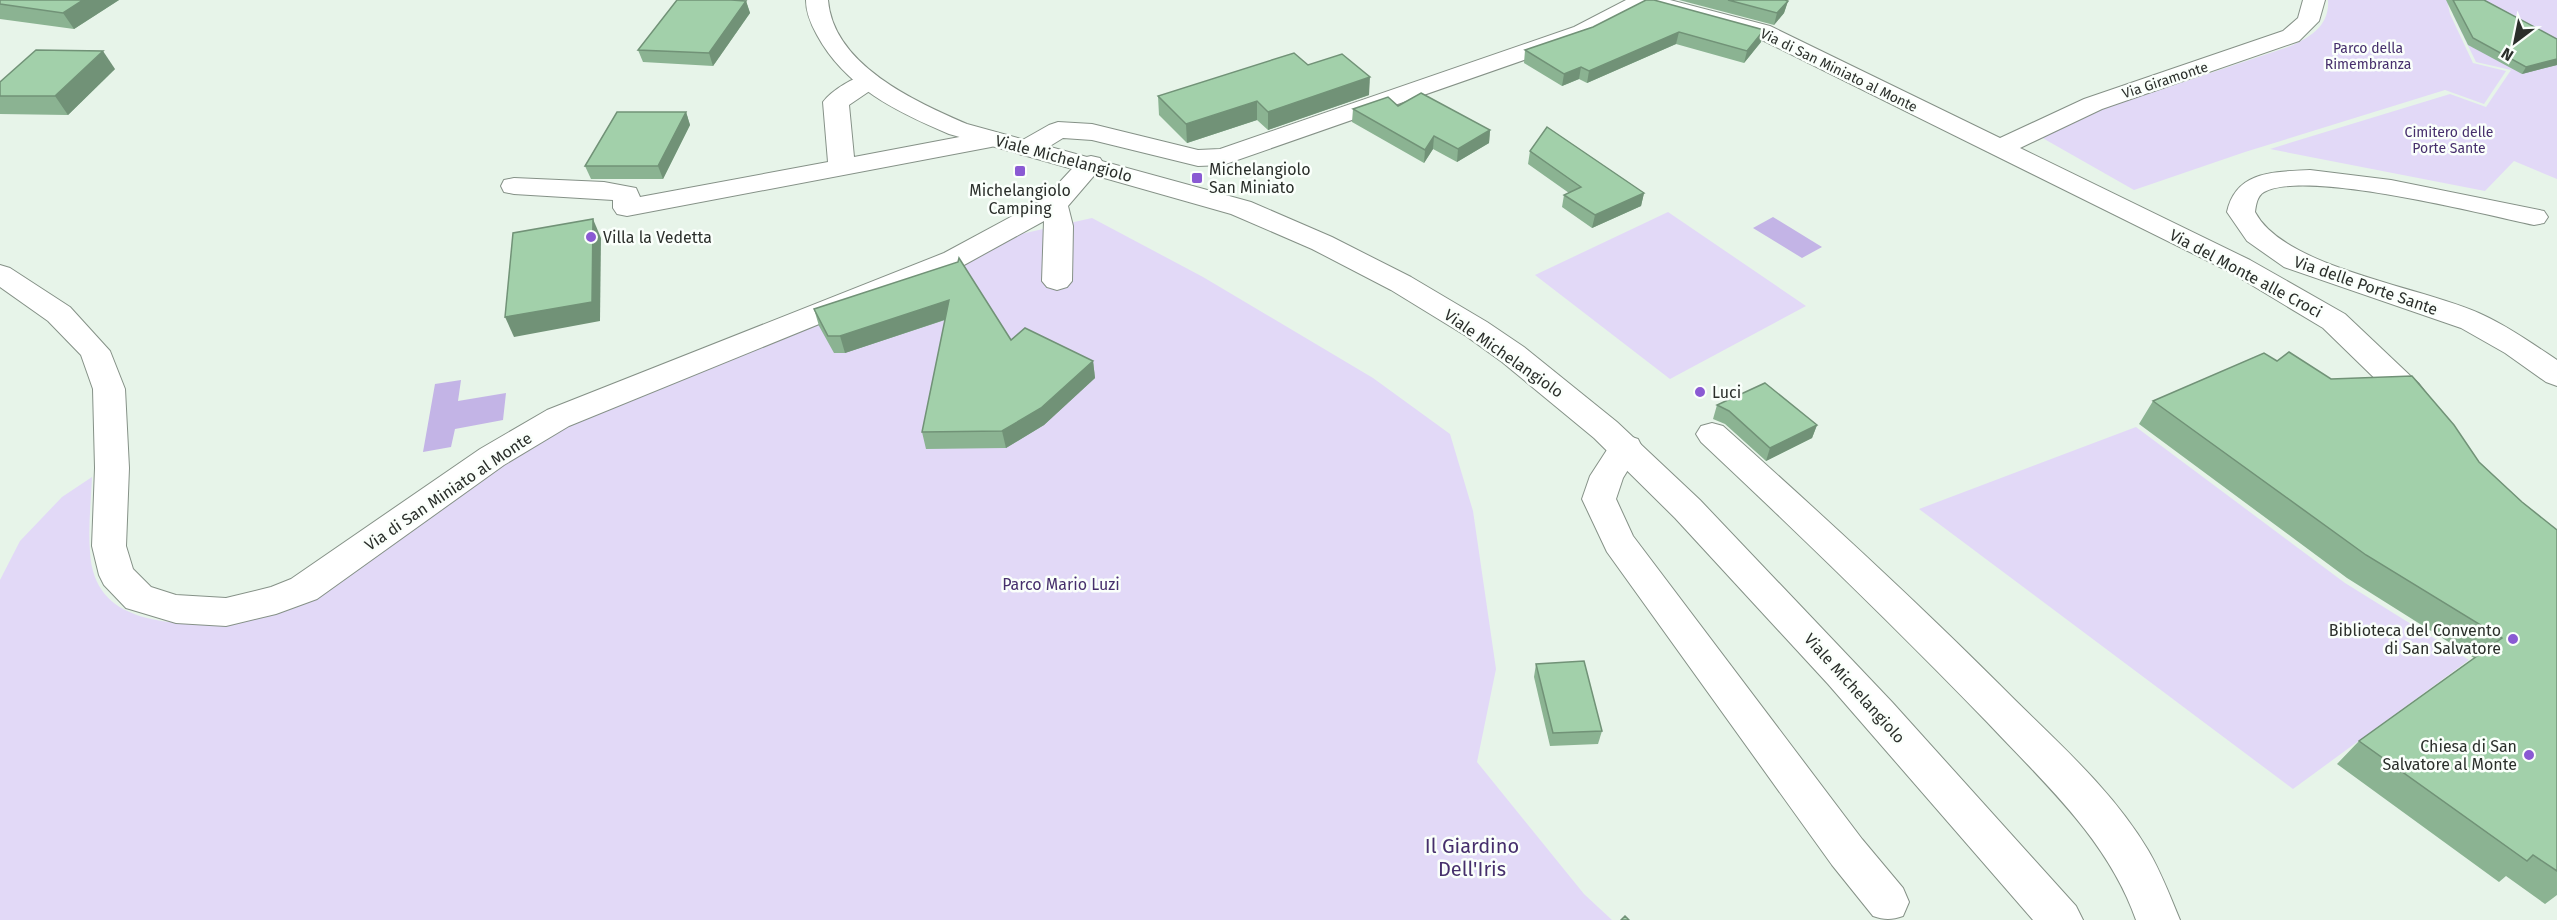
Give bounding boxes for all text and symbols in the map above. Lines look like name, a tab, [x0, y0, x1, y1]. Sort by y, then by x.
north arrow	[2485, 12, 2545, 72]
street label: Via di San Miniato al Monte	[1757, 25, 1920, 116]
park label: Parco della Rimembranza	[2325, 40, 2411, 73]
text: N	[2498, 43, 2517, 65]
street label: Via Giramonte	[2120, 59, 2210, 102]
park label: Cimitero delle Porte Sante	[2405, 124, 2493, 157]
street label: Viale Michelangiolo	[993, 131, 1134, 186]
place label: Michelangiolo San Miniato	[1209, 160, 1311, 197]
marker: Michelangiolo Camping	[1013, 164, 1027, 178]
marker: Michelangiolo San Miniato	[1190, 171, 1204, 185]
place label: Michelangiolo Camping	[969, 181, 1071, 218]
street label: Via del Monte alle Croci	[2166, 225, 2325, 322]
place label: Villa la Vedetta	[603, 228, 712, 247]
marker: Villa la Vedetta	[584, 230, 598, 244]
street label: Via delle Porte Sante	[2291, 252, 2440, 319]
street label: Viale Michelangiolo	[1440, 305, 1567, 402]
place label: Luci	[1712, 383, 1741, 402]
marker: Luci	[1693, 385, 1707, 399]
street label: Via di San Miniato al Monte	[361, 428, 535, 554]
park label: Parco Mario Luzi	[1002, 575, 1120, 594]
place label: Biblioteca del Convento di San Salvatore	[2329, 621, 2501, 658]
street label: Viale Michelangiolo	[1800, 630, 1909, 747]
marker: Biblioteca del Convento di San Salvatore	[2506, 632, 2520, 646]
place label: Chiesa di San Salvatore al Monte	[2382, 737, 2517, 774]
marker: Chiesa di San Salvatore al Monte	[2522, 748, 2536, 762]
park label: Il Giardino Dell'Iris	[1425, 834, 1519, 881]

